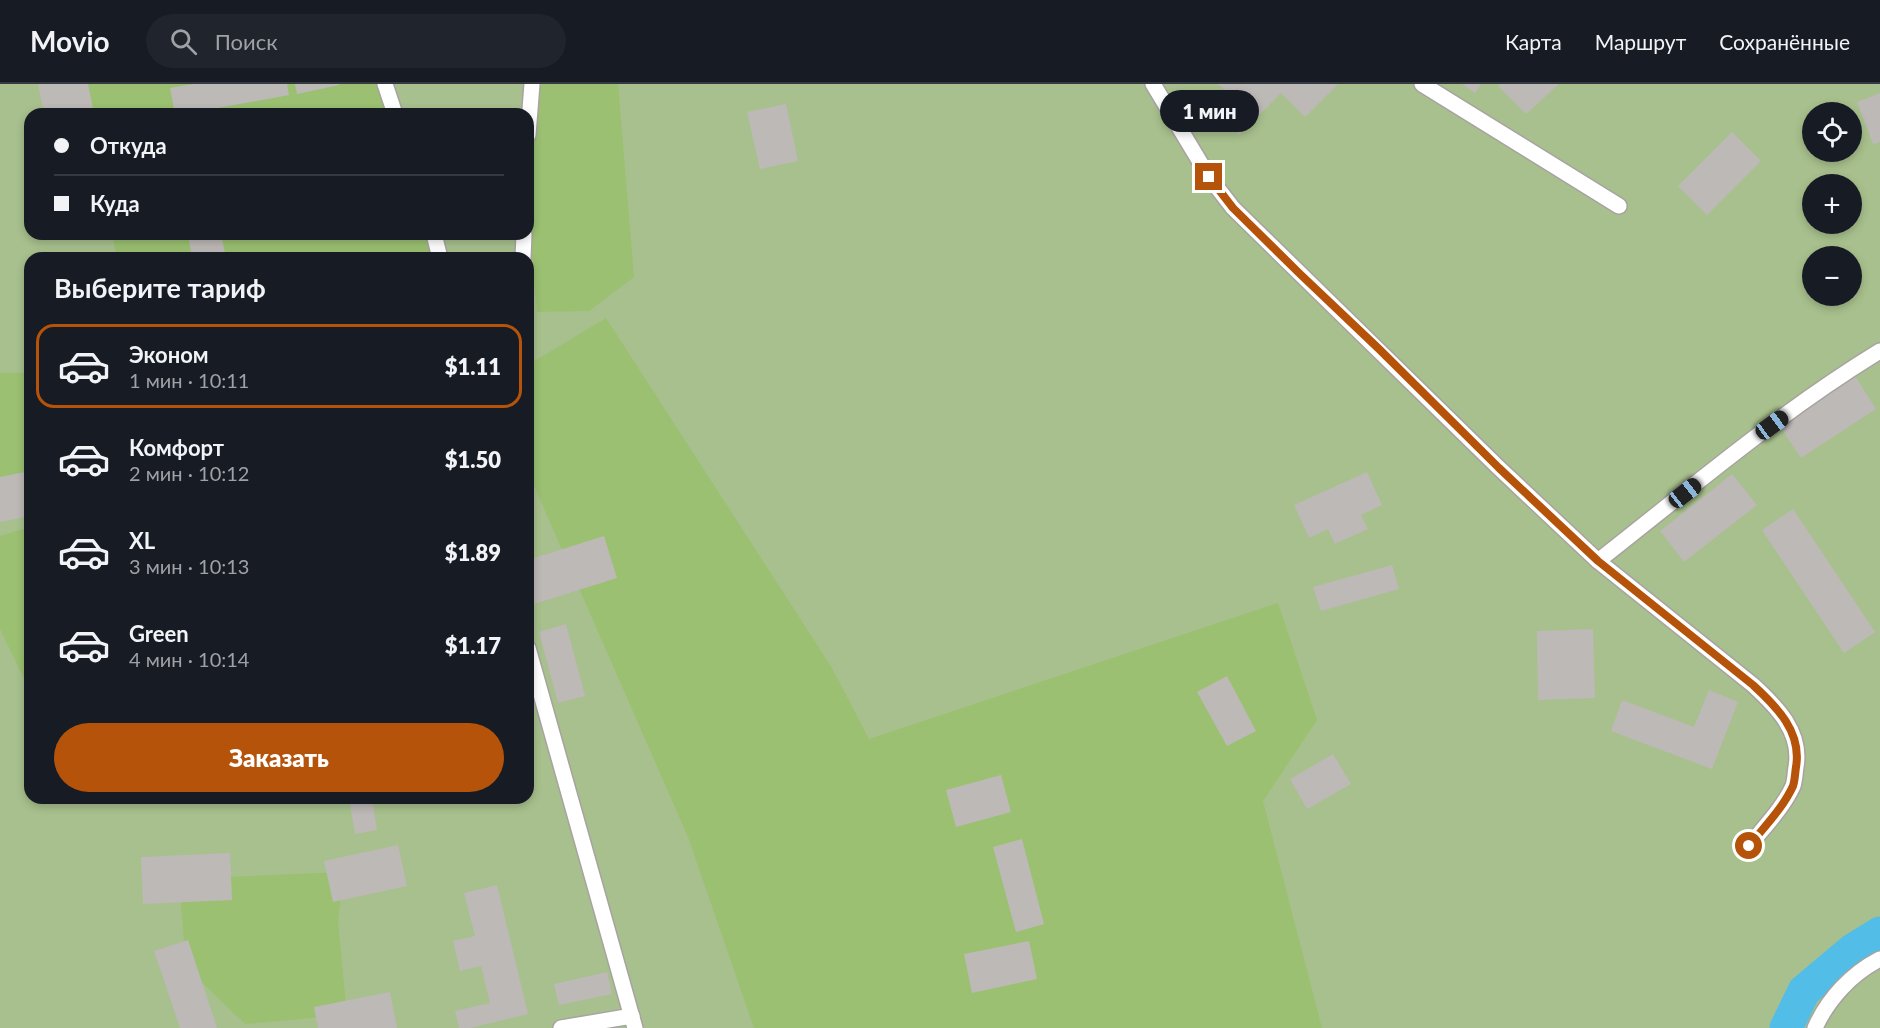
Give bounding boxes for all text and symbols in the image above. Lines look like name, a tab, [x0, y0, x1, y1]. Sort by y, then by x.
search box	[146, 14, 566, 68]
text: Movio	[30, 24, 110, 58]
icon: search	[167, 25, 200, 58]
text: Поиск	[215, 28, 278, 55]
text: Карта	[1505, 29, 1562, 54]
text: Маршрут	[1595, 29, 1686, 54]
text: Сохранённые	[1719, 29, 1850, 54]
callout: 1 мин	[1160, 90, 1258, 132]
text: 1 мин	[1182, 99, 1237, 123]
map controls	[1802, 102, 1862, 306]
button: locate	[1802, 102, 1862, 162]
text: Откуда	[90, 132, 167, 159]
route end	[1195, 163, 1222, 190]
button: +	[1802, 174, 1862, 234]
text: Куда	[90, 190, 140, 217]
button: −	[1802, 246, 1862, 306]
text: Выберите тариф	[54, 271, 266, 304]
icon: car	[57, 339, 111, 393]
text: Эконом	[129, 341, 209, 368]
text: $1.11	[445, 353, 501, 380]
text: 1 мин · 10:11	[129, 368, 249, 392]
car	[1752, 407, 1792, 443]
icon: car	[57, 432, 111, 486]
text: Комфорт	[129, 434, 224, 461]
text: $1.50	[445, 446, 501, 473]
text: 2 мин · 10:12	[129, 461, 249, 485]
car	[1665, 475, 1705, 511]
icon: car	[57, 525, 111, 579]
text: XL	[129, 527, 155, 554]
text: $1.89	[445, 539, 501, 566]
text: 3 мин · 10:13	[129, 554, 249, 578]
icon: car	[57, 618, 111, 672]
text: Green	[129, 620, 189, 647]
text: $1.17	[445, 632, 501, 659]
text: 4 мин · 10:14	[129, 647, 249, 671]
button: Заказать	[54, 723, 504, 792]
route start	[1735, 832, 1762, 859]

